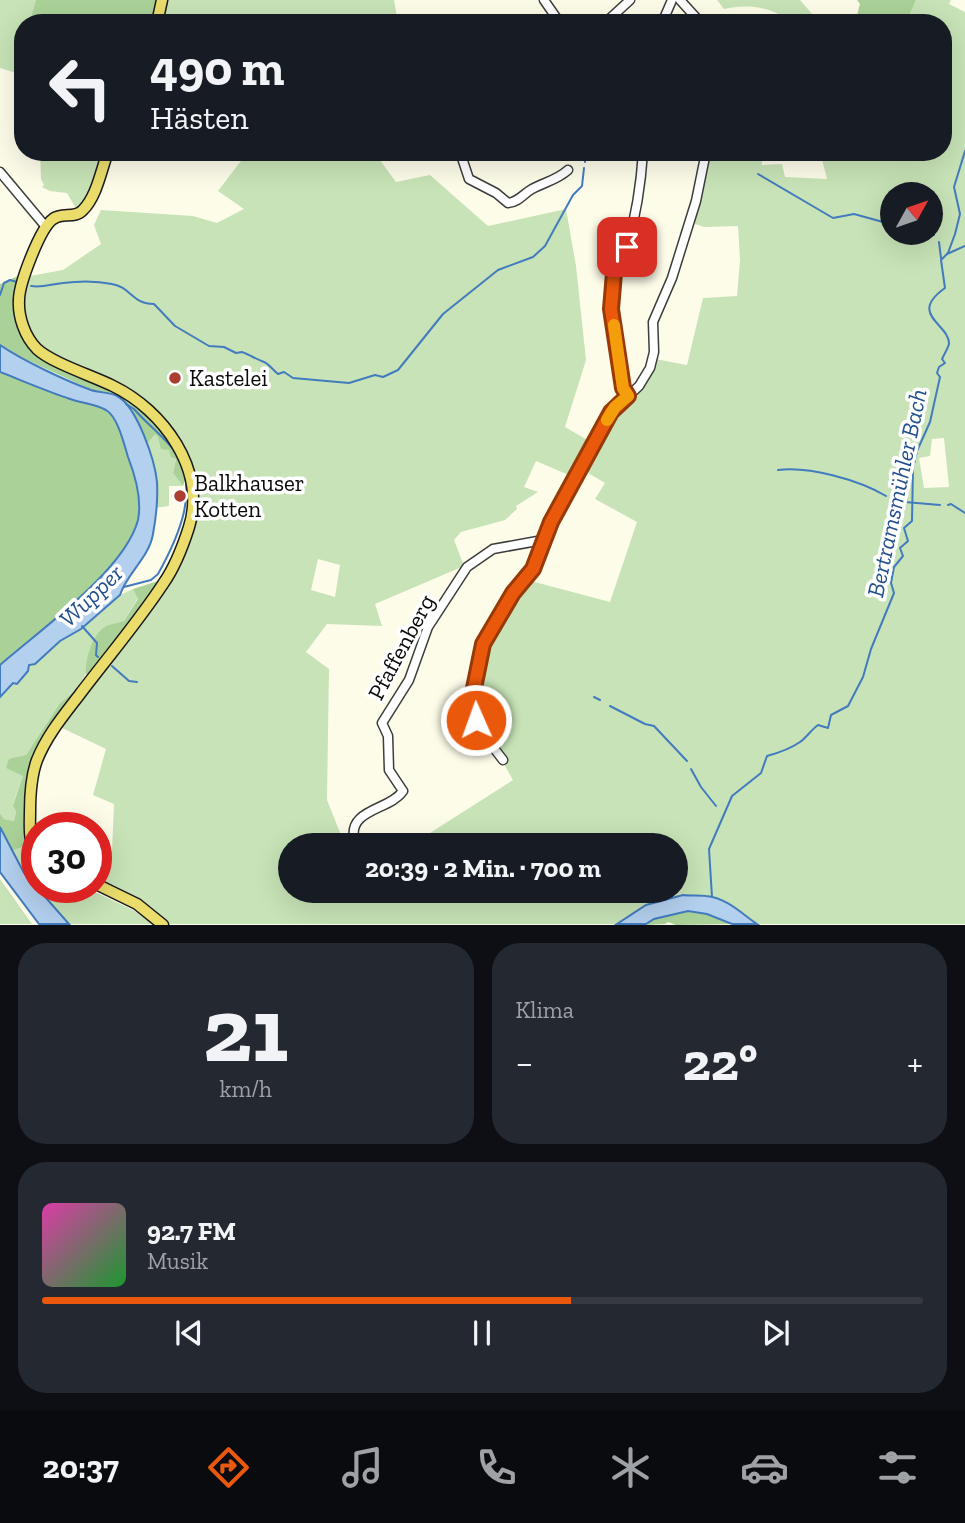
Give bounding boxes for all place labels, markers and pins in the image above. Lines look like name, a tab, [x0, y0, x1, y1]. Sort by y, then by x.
pin	[597, 217, 657, 277]
place label: Kastelei	[189, 364, 268, 392]
marker: Kastelei	[167, 370, 183, 386]
place label: Balkhauser Kotten	[194, 469, 305, 523]
marker: Balkhauser Kotten	[172, 488, 188, 504]

